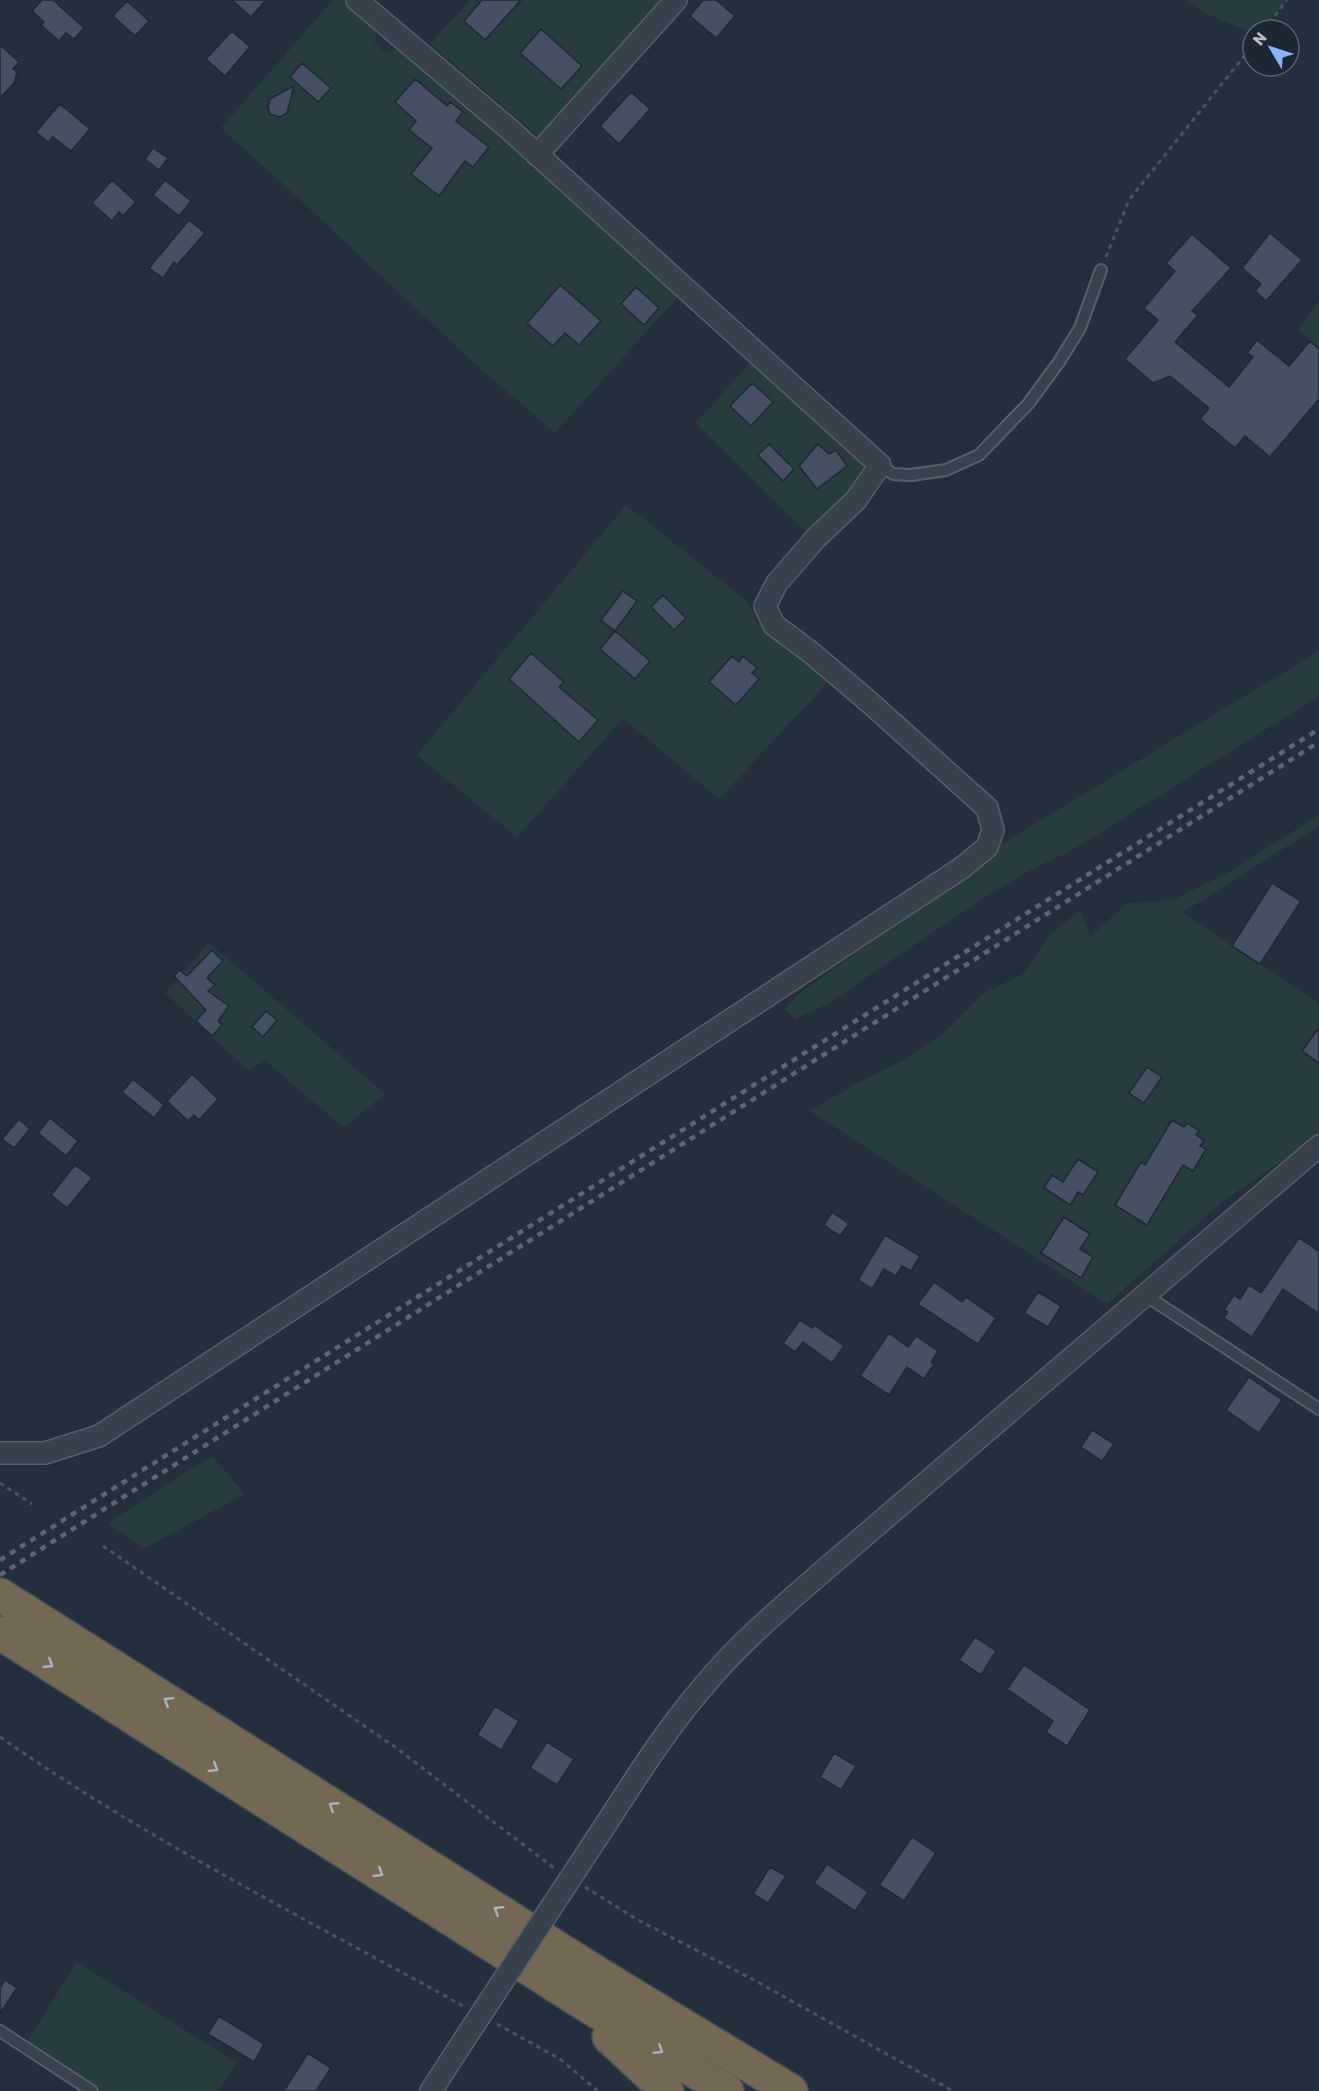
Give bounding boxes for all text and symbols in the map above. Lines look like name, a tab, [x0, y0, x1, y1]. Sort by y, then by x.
north arrow	[1241, 18, 1301, 78]
text: N	[1249, 28, 1271, 49]
one-way arrow	[43, 1657, 54, 1668]
one-way arrow	[164, 1698, 175, 1709]
one-way arrow	[208, 1761, 218, 1773]
one-way arrow	[329, 1801, 339, 1813]
one-way arrow	[373, 1865, 383, 1877]
one-way arrow	[494, 1906, 505, 1917]
one-way arrow	[652, 2042, 663, 2053]

